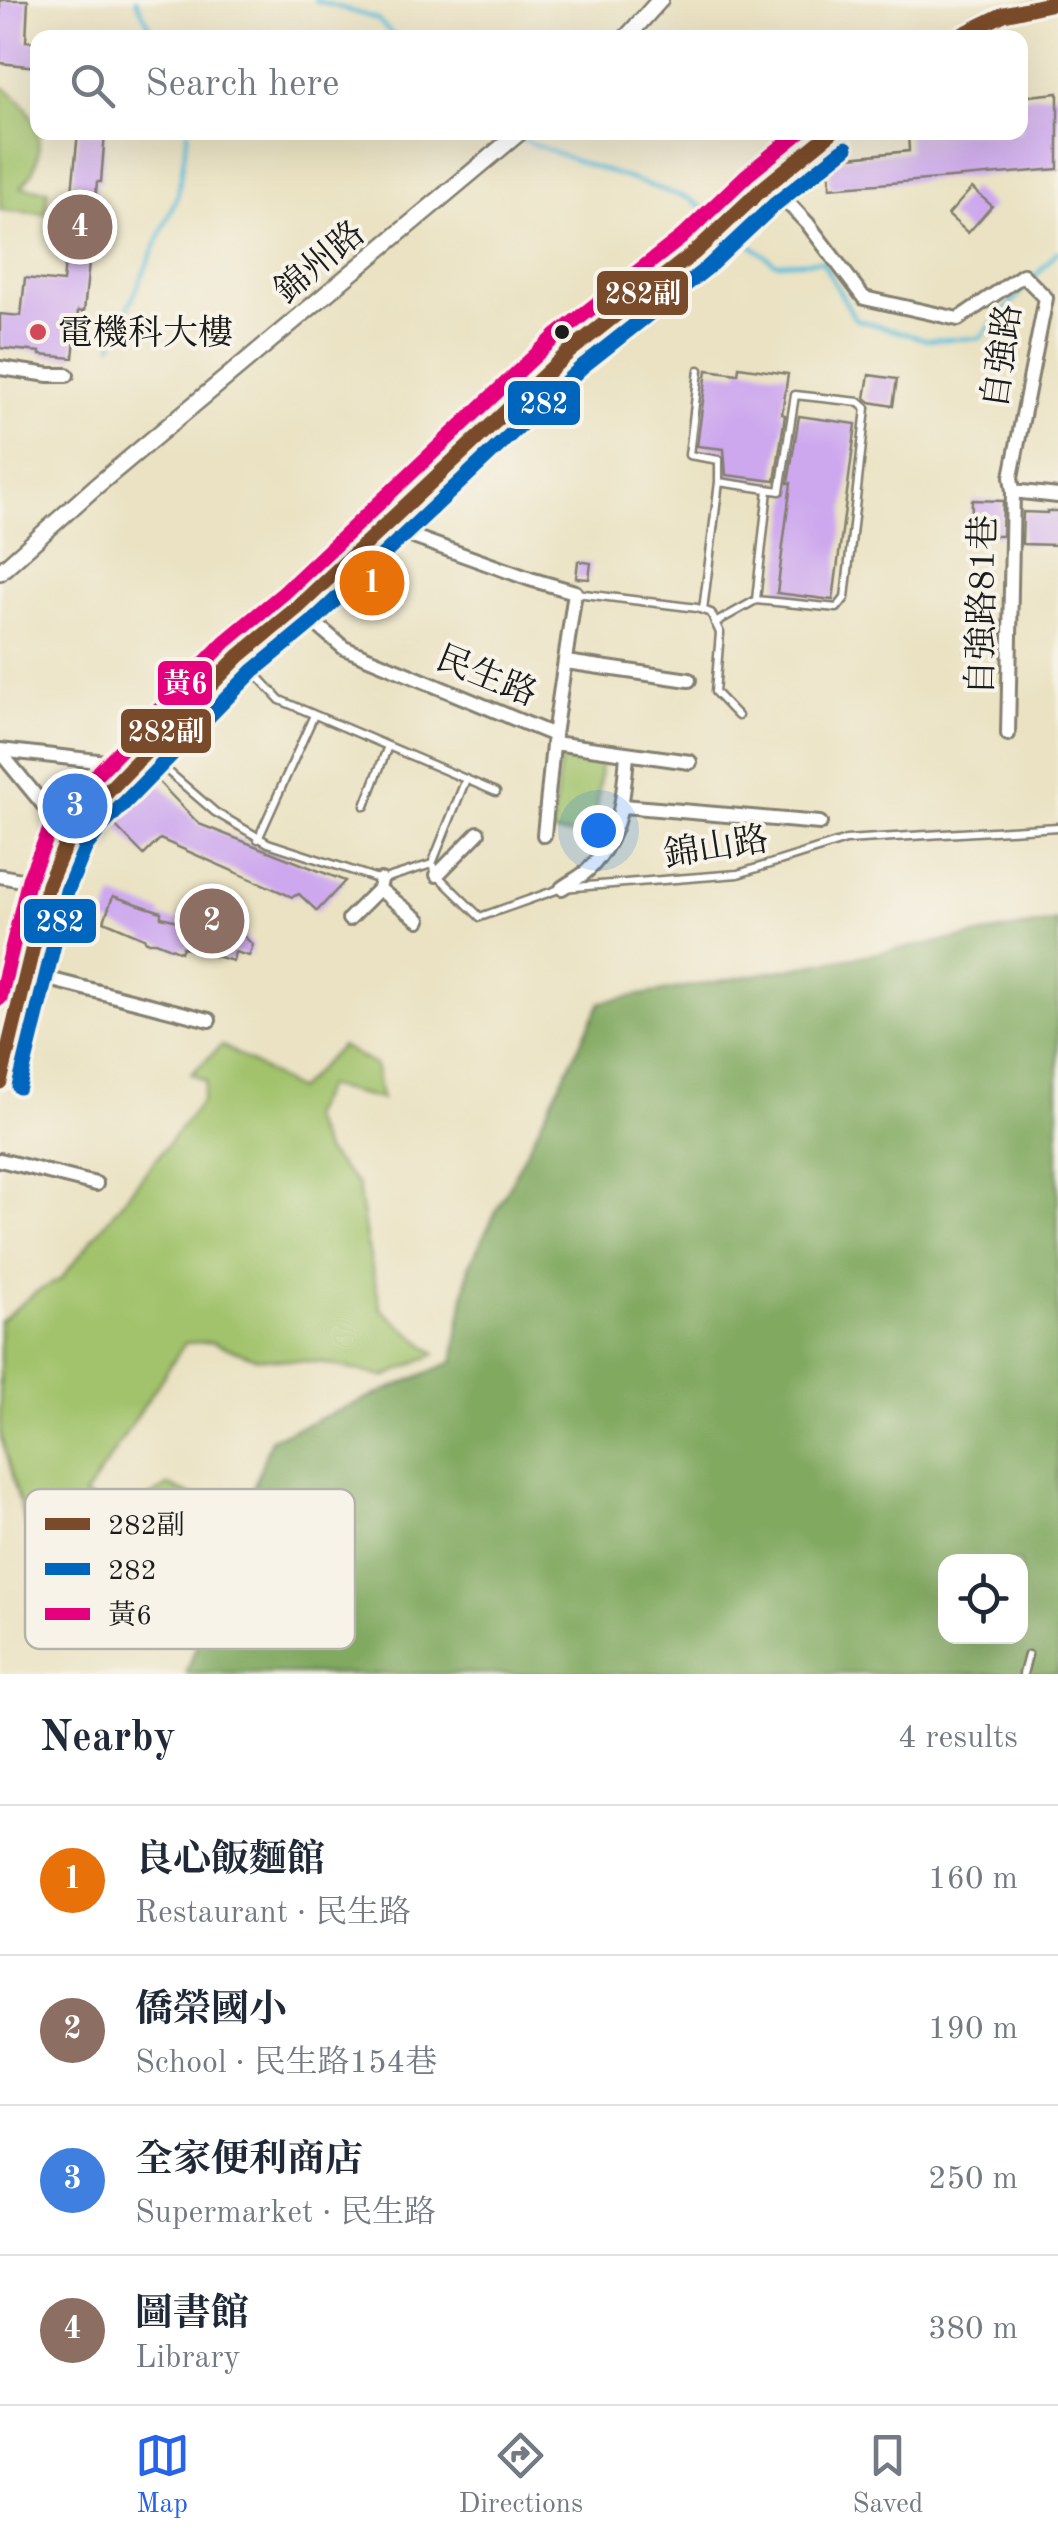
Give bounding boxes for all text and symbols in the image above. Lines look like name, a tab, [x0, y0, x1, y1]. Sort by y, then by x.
search box	[30, 30, 1028, 140]
icon: search	[65, 58, 120, 113]
text: Search here	[145, 66, 340, 104]
pin: 4	[48, 190, 112, 264]
street label: 錦州路	[267, 213, 372, 310]
line badge: 282副	[595, 269, 690, 317]
text: 282副	[605, 279, 681, 310]
street label: 自強路	[976, 301, 1028, 411]
place label: 電機科大樓	[58, 314, 233, 352]
marker: 電機科大樓	[27, 321, 49, 343]
unlabelled marker	[552, 322, 572, 342]
line badge: 282	[506, 379, 582, 427]
text: 282	[520, 392, 568, 420]
street label: 自強路81巷	[961, 514, 1003, 696]
pin: 1	[340, 546, 404, 620]
street label: 民生路	[431, 639, 542, 713]
line badge: 黃6	[156, 659, 214, 707]
text: 黃6	[163, 668, 207, 700]
line badge: 282副	[119, 707, 213, 755]
text: 282副	[128, 717, 204, 748]
pin: 3	[42, 768, 108, 844]
your location	[573, 805, 624, 856]
street label: 錦山路	[661, 820, 771, 874]
pin: 2	[180, 884, 244, 958]
line badge: 282	[22, 897, 98, 945]
text: 282	[36, 910, 84, 938]
legend	[25, 1489, 355, 1649]
text: 282副	[108, 1511, 185, 1541]
map controls	[938, 1554, 1028, 1644]
button: locate	[938, 1554, 1028, 1644]
text: 282	[108, 1558, 157, 1586]
text: 黃6	[108, 1600, 152, 1631]
text: Nearby	[40, 1718, 176, 1760]
text: 4 results	[898, 1723, 1018, 1755]
text: 良心飯麵館	[135, 1842, 325, 1880]
text: 1	[63, 1864, 82, 1896]
text: 160 m	[928, 1864, 1018, 1896]
text: Restaurant · 民生路	[135, 1898, 411, 1930]
text: 僑榮國小	[135, 1992, 287, 2030]
text: 2	[63, 2014, 82, 2046]
text: 190 m	[928, 2014, 1018, 2046]
text: School · 民生路154巷	[135, 2048, 437, 2080]
text: 全家便利商店	[135, 2142, 363, 2180]
text: 3	[63, 2164, 82, 2196]
text: 250 m	[928, 2164, 1018, 2196]
text: Supermarket · 民生路	[135, 2198, 436, 2230]
text: 圖書館	[135, 2296, 249, 2334]
text: 4	[63, 2314, 82, 2346]
text: 380 m	[928, 2314, 1018, 2346]
text: Library	[135, 2343, 240, 2375]
tab: Map	[135, 2428, 190, 2523]
tab: Directions	[459, 2428, 583, 2523]
tab: Saved	[852, 2428, 923, 2523]

